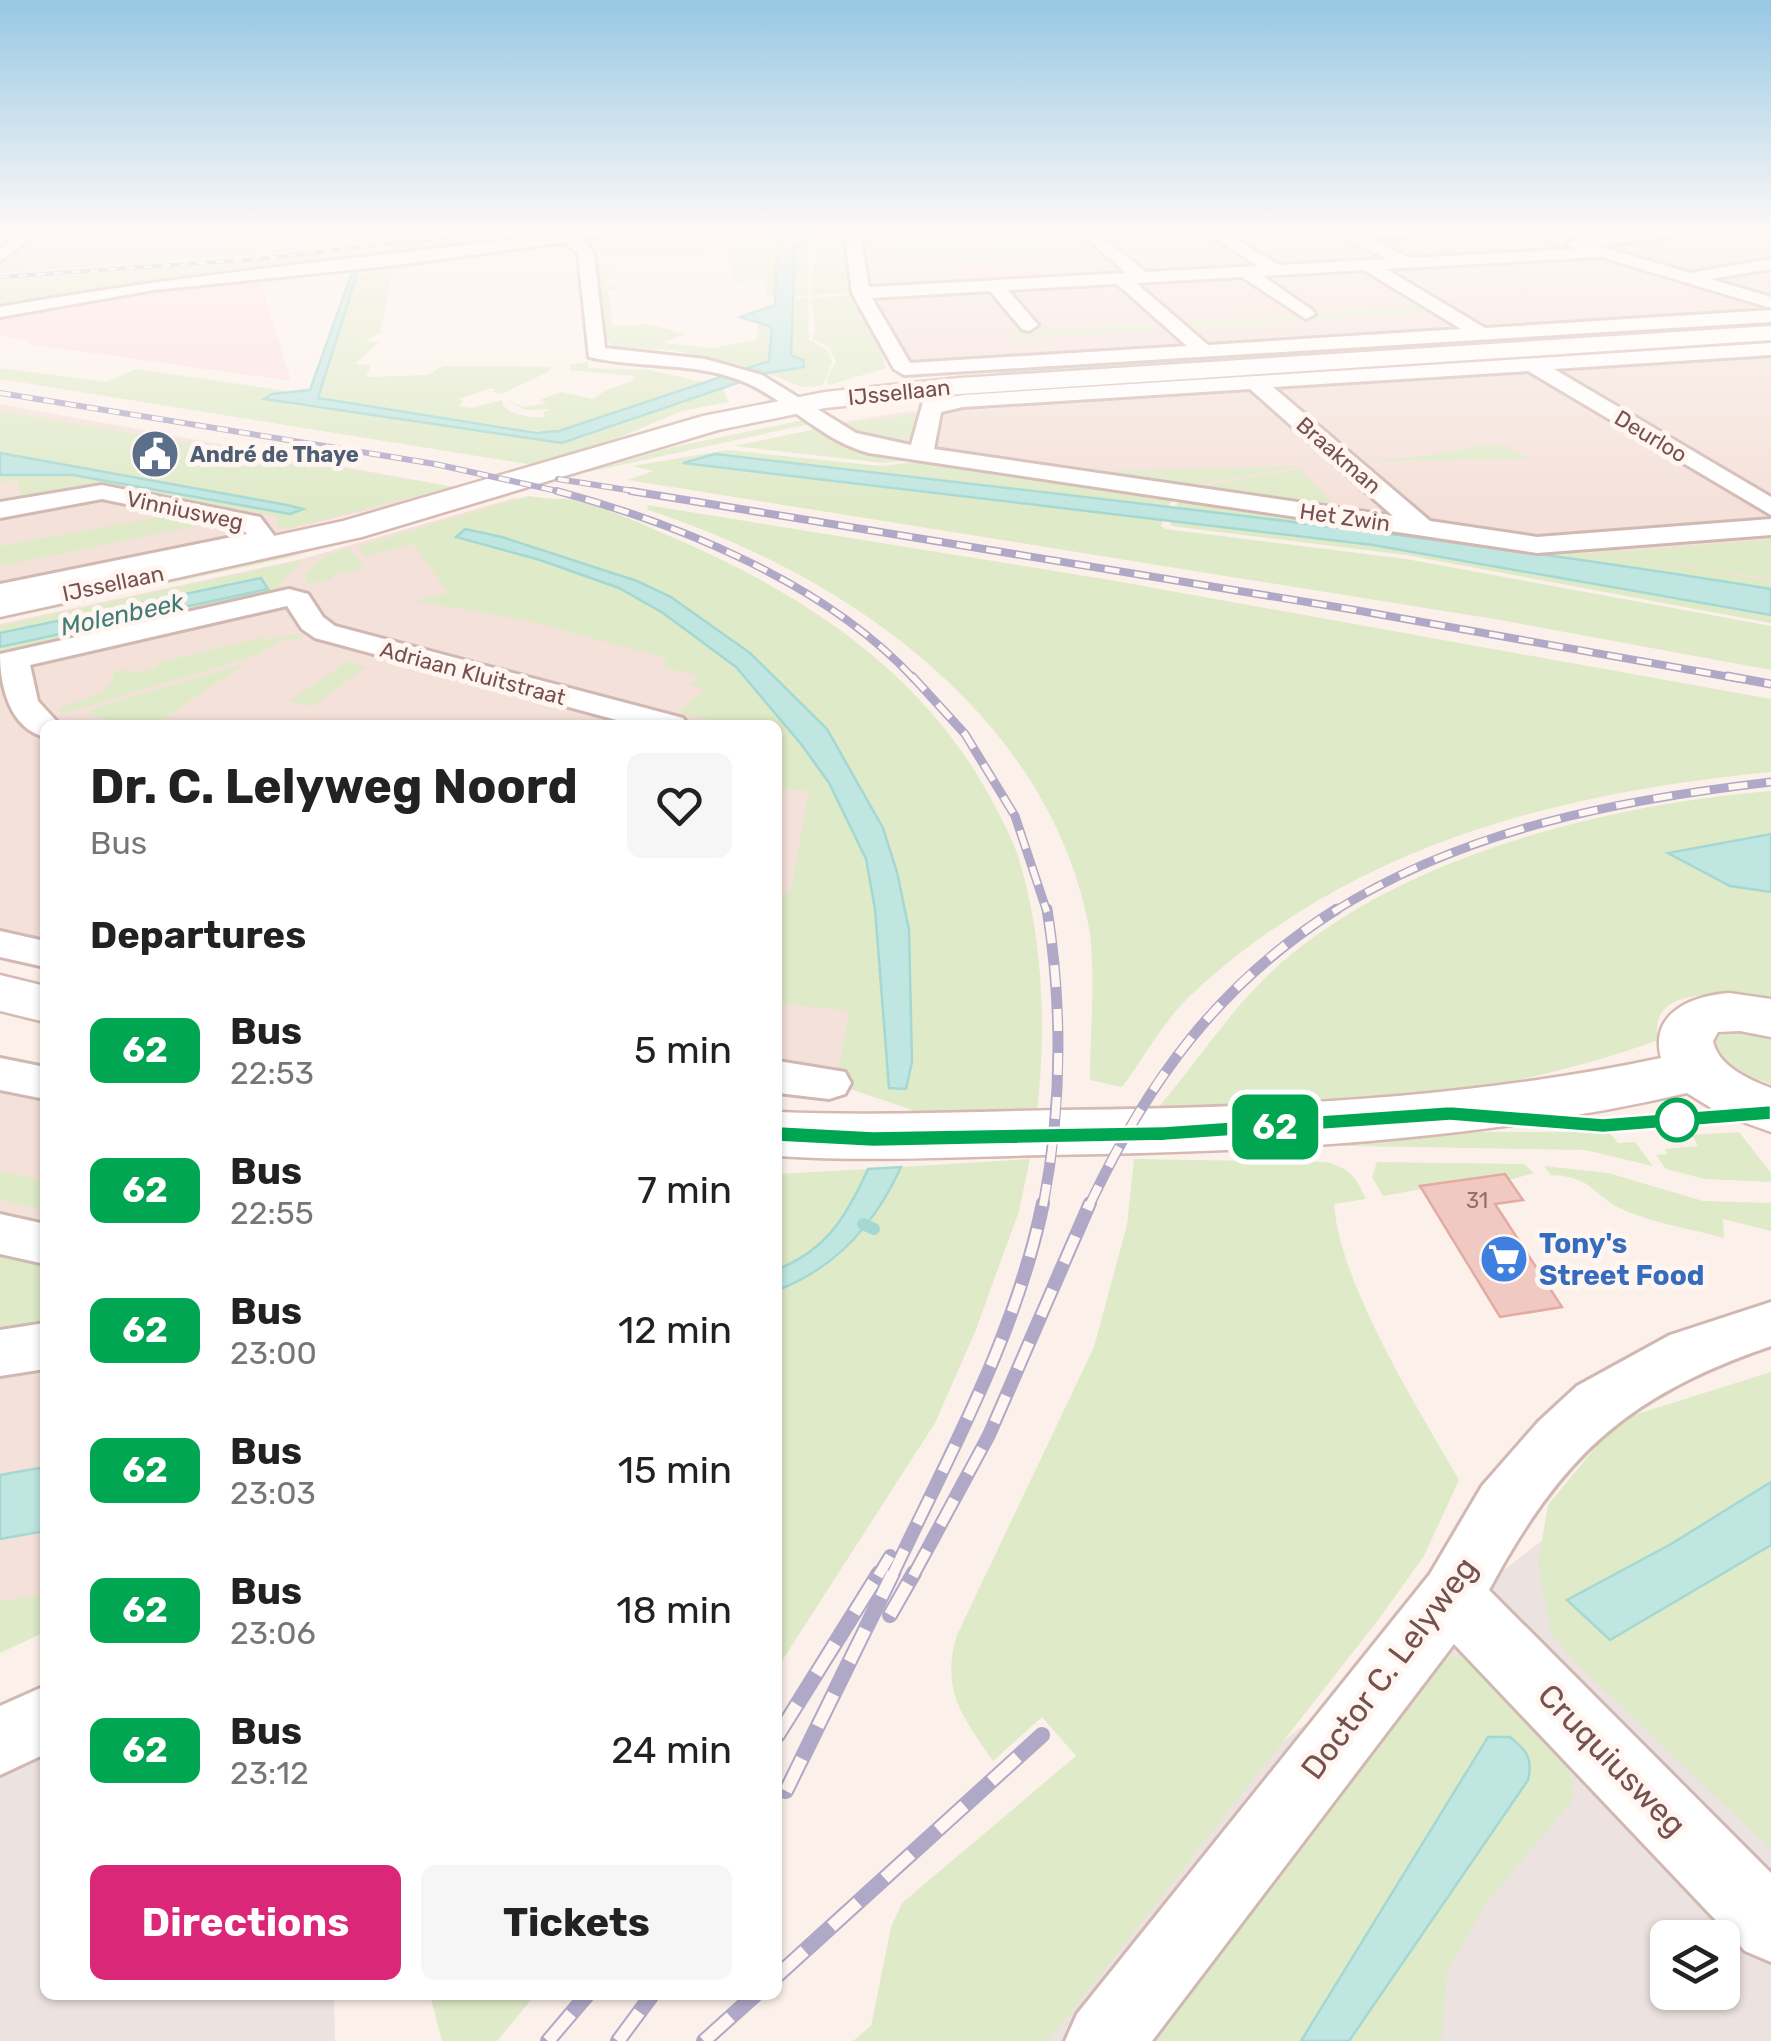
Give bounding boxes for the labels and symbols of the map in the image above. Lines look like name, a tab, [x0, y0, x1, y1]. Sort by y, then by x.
street label: IJssellaan	[846, 374, 952, 411]
street label: Deurloo	[1610, 404, 1692, 469]
street label: Braakman	[1291, 411, 1387, 500]
public building icon: André de Thaye	[129, 428, 181, 480]
place label: André de Thaye	[190, 441, 359, 468]
street label: Vinniusweg	[124, 485, 246, 536]
street label: Het Zwin	[1298, 498, 1392, 537]
street label: IJssellaan	[60, 560, 166, 607]
water label: Molenbeek	[58, 587, 187, 642]
street label: Adriaan Kluitstraat	[377, 636, 569, 711]
line badge: 62	[1230, 1094, 1320, 1160]
unlabelled marker	[1656, 1099, 1698, 1141]
house number: 31	[1466, 1187, 1488, 1214]
place label: Tony's Street Food	[1539, 1227, 1704, 1292]
supermarket icon: Tony's Street Food	[1478, 1233, 1530, 1285]
street label: Doctor C. Lelyweg	[1293, 1549, 1485, 1787]
street label: Cruquiusweg	[1530, 1676, 1694, 1844]

